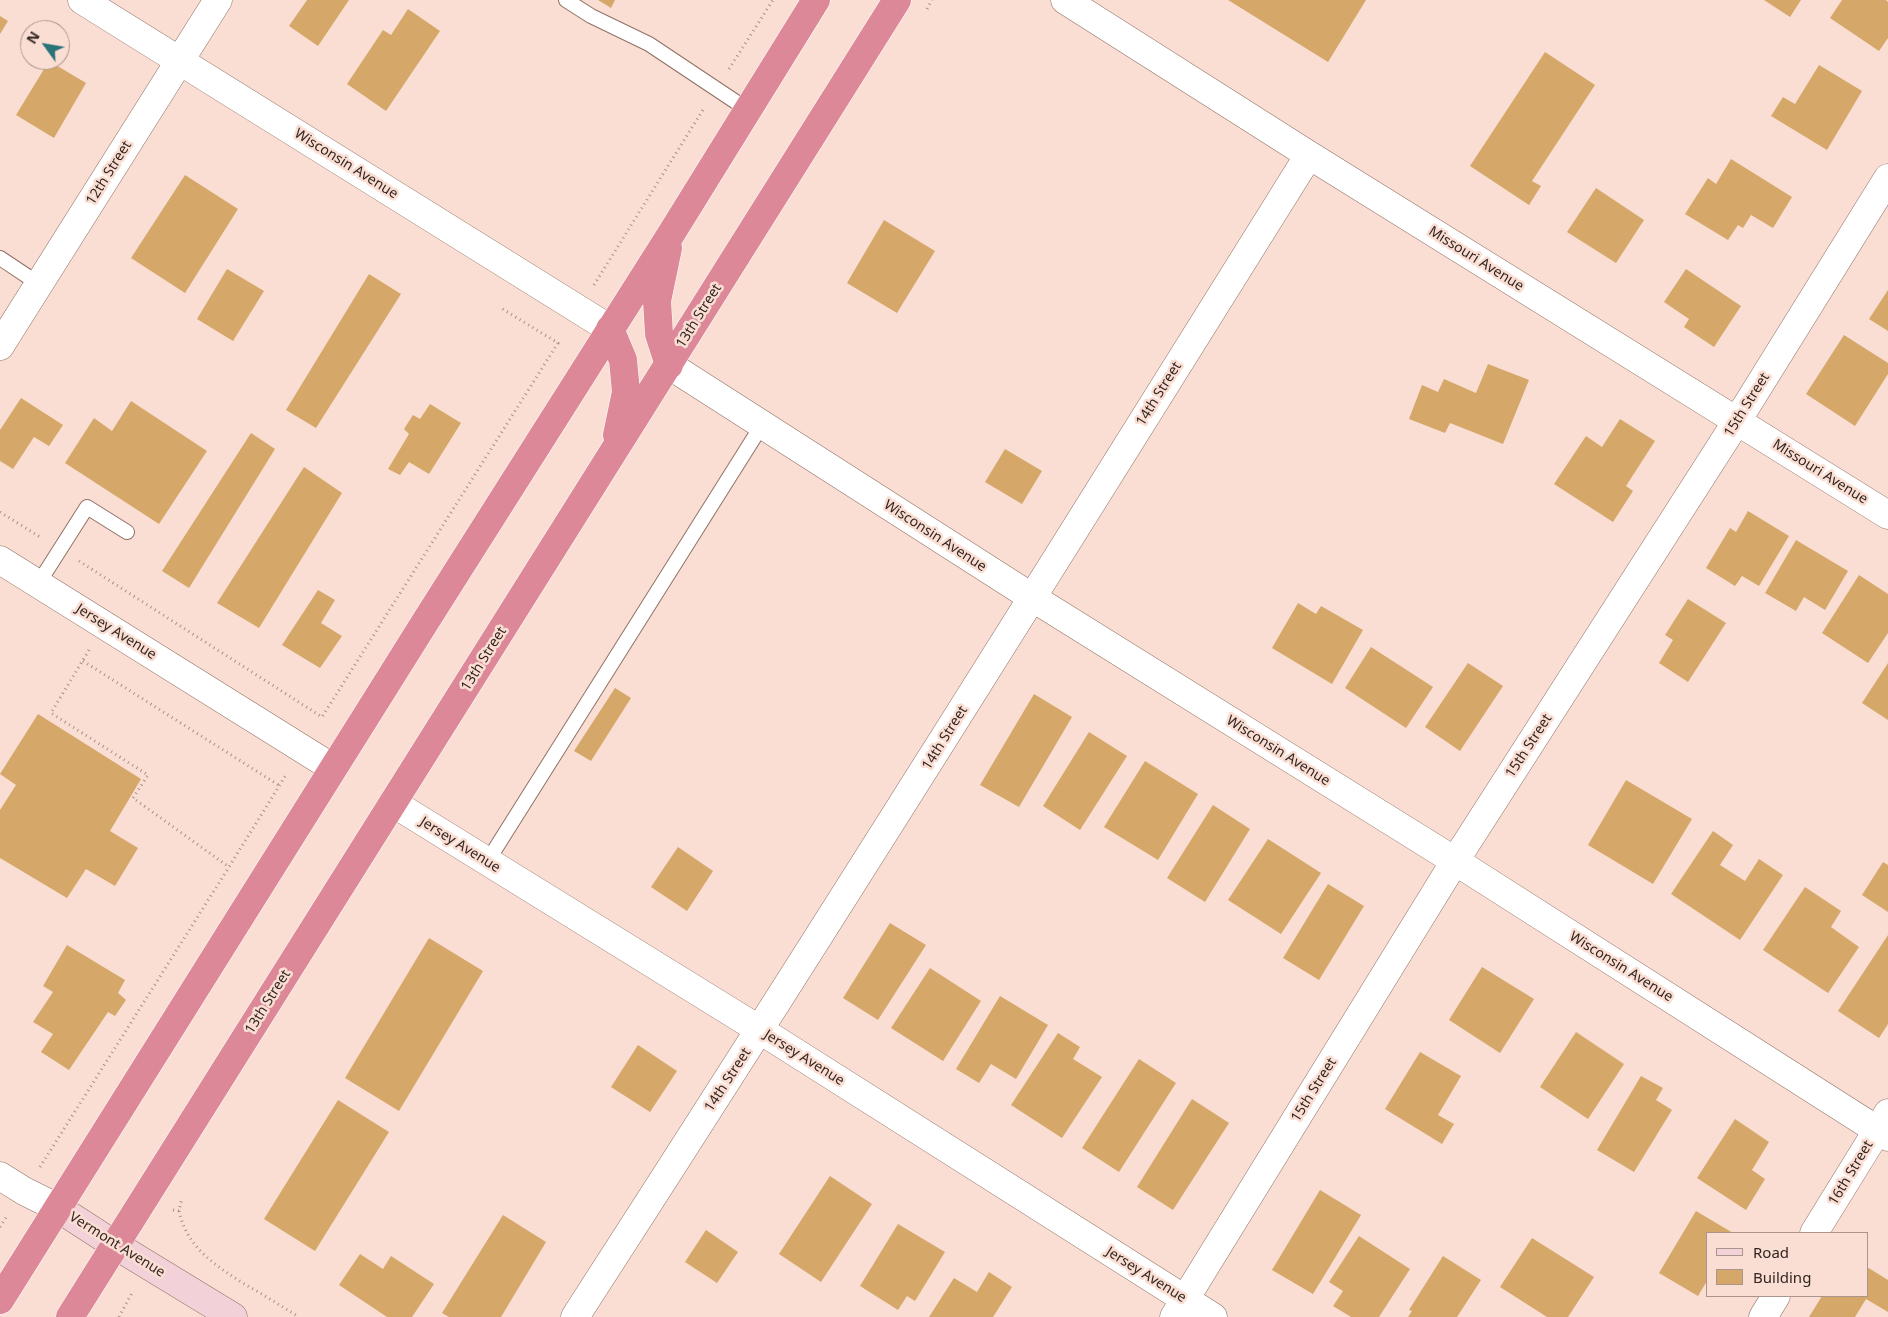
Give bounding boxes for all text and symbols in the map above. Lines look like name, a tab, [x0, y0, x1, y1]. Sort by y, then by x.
north arrow	[20, 20, 70, 70]
text: N	[22, 27, 44, 47]
street label: Wisconsin Avenue	[291, 125, 401, 203]
street label: 12th Street	[83, 138, 135, 208]
street label: Missouri Avenue	[1425, 223, 1527, 295]
street label: 13th Street	[673, 281, 725, 351]
street label: 14th Street	[1133, 359, 1185, 429]
street label: 15th Street	[1721, 370, 1773, 440]
street label: Missouri Avenue	[1769, 436, 1871, 508]
street label: Wisconsin Avenue	[881, 497, 989, 575]
street label: Jersey Avenue	[73, 601, 159, 663]
street label: 13th Street	[458, 624, 510, 694]
street label: 14th Street	[919, 703, 971, 773]
street label: 15th Street	[1502, 711, 1556, 781]
street label: Wisconsin Avenue	[1223, 712, 1333, 790]
street label: Jersey Avenue	[417, 814, 503, 876]
street label: Wisconsin Avenue	[1566, 928, 1676, 1006]
street label: 13th Street	[242, 967, 294, 1037]
street label: Jersey Avenue	[761, 1027, 847, 1089]
street label: 14th Street	[701, 1045, 755, 1115]
street label: 15th Street	[1288, 1055, 1340, 1125]
street label: 16th Street	[1825, 1138, 1877, 1208]
street label: Vermont Avenue	[66, 1209, 168, 1281]
legend	[1706, 1232, 1868, 1297]
text: Road	[1753, 1242, 1789, 1262]
street label: Jersey Avenue	[1103, 1244, 1189, 1306]
text: Building	[1753, 1267, 1811, 1287]

